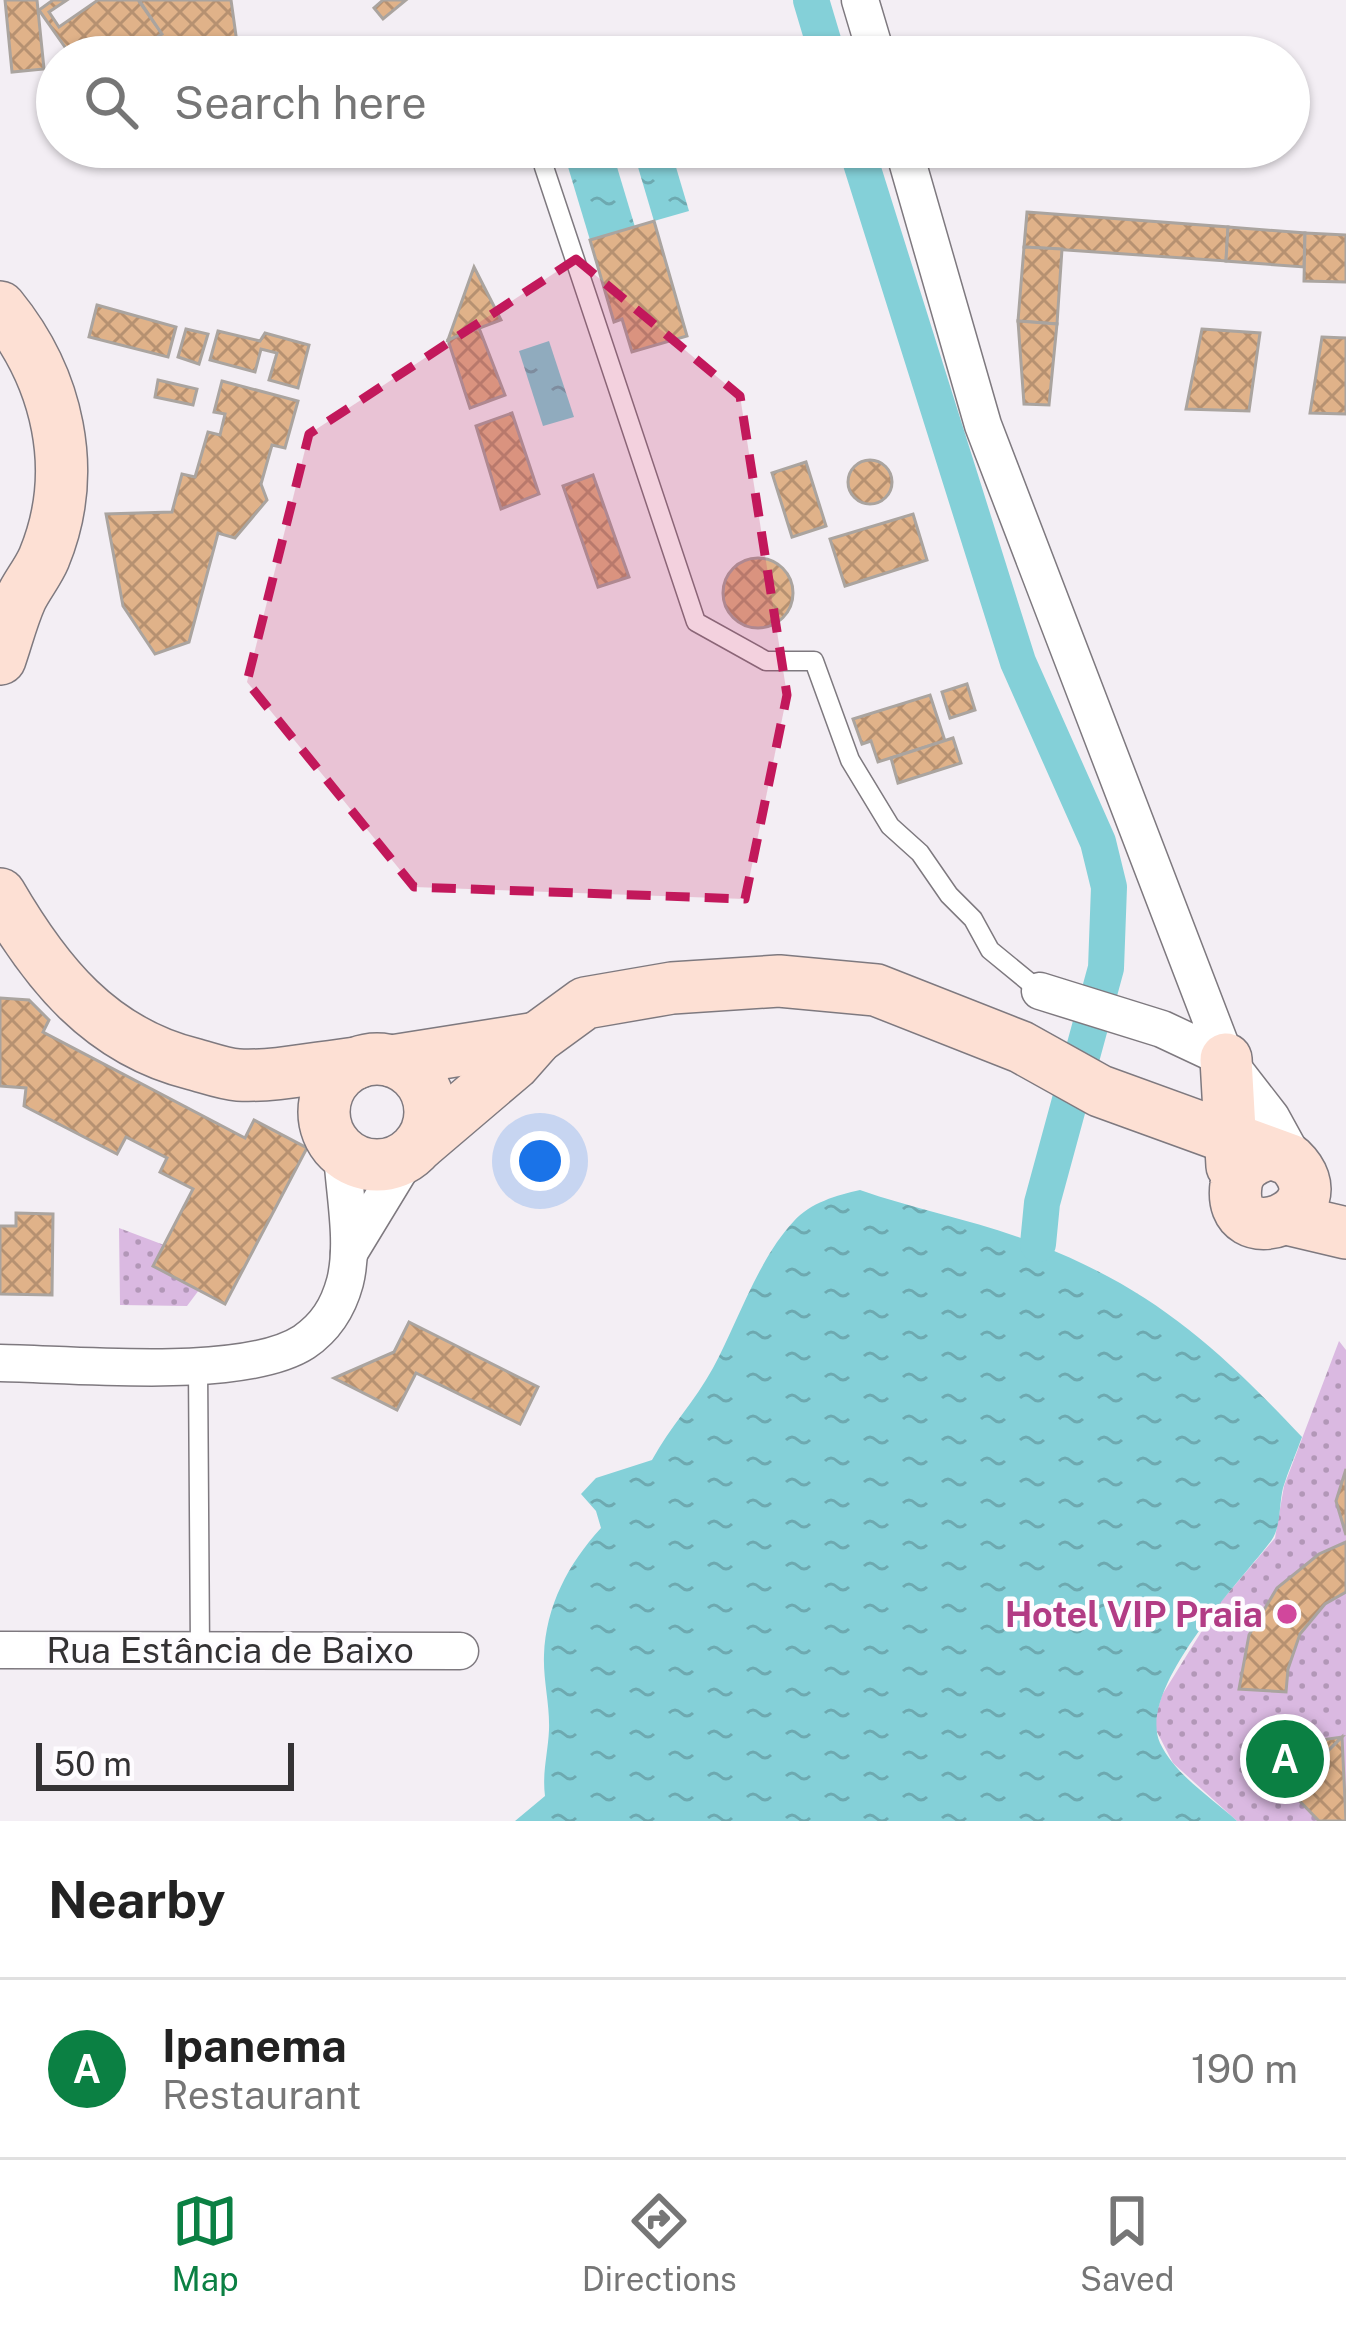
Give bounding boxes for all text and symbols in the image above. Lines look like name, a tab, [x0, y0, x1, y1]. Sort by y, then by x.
search box	[36, 36, 1310, 168]
icon: search	[78, 69, 144, 135]
text: Search here	[174, 76, 427, 129]
your location	[510, 1131, 570, 1191]
place label: Hotel VIP Praia	[1005, 1593, 1263, 1635]
marker: Hotel VIP Praia	[1274, 1601, 1300, 1627]
street label: Rua Estância de Baixo	[46, 1629, 414, 1671]
pin: A	[1246, 1714, 1324, 1804]
scale bar	[36, 1737, 294, 1790]
text: 50 m	[54, 1745, 132, 1783]
text: Nearby	[48, 1870, 225, 1929]
text: Ipanema	[162, 2019, 347, 2072]
text: A	[73, 2046, 101, 2092]
text: 190 m	[1191, 2046, 1298, 2092]
text: Restaurant	[162, 2072, 361, 2118]
tab: Map	[172, 2188, 239, 2298]
tab: Directions	[582, 2188, 737, 2298]
tab: Saved	[1080, 2188, 1174, 2298]

